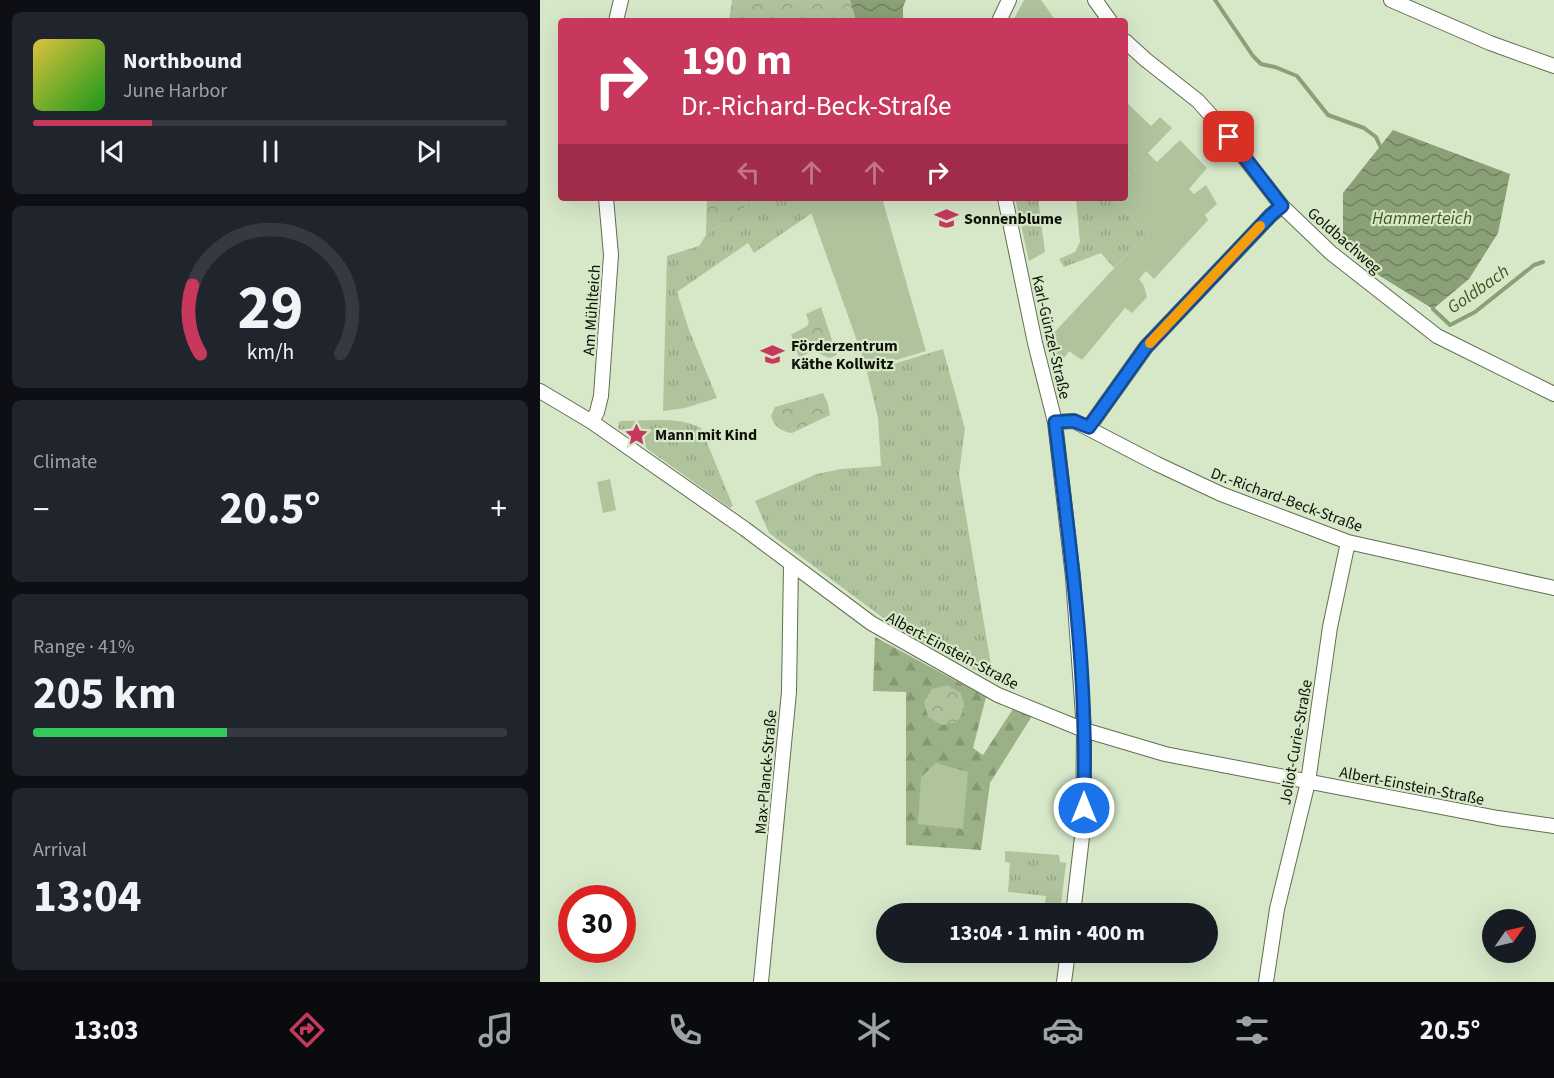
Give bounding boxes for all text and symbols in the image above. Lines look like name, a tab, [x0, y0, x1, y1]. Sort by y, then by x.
text: 190 m	[681, 31, 792, 91]
icon: right	[582, 42, 660, 120]
text: Northbound	[123, 45, 242, 77]
text: June Harbor	[123, 77, 227, 105]
text: Dr.-Richard-Beck-Straße	[681, 87, 952, 126]
pin	[1203, 111, 1254, 162]
icon: arrive	[1212, 120, 1245, 153]
icon: previous	[96, 135, 129, 168]
icon: pause	[254, 135, 287, 168]
icon: next	[412, 135, 445, 168]
icon: left	[732, 156, 765, 189]
icon: ahead	[795, 156, 828, 189]
icon: ahead	[858, 156, 891, 189]
icon: right	[921, 156, 954, 189]
street label: Goldbachweg	[1303, 202, 1386, 279]
school or university icon: Sonnenblume	[933, 205, 959, 231]
water label: Hammerteich	[1372, 206, 1472, 231]
place label: Sonnenblume	[964, 208, 1062, 230]
water label: Goldbach	[1442, 259, 1514, 320]
text: 29	[237, 264, 303, 353]
street label: Am Mühlteich	[578, 264, 606, 356]
street label: Karl-Günzel-Straße	[1026, 273, 1076, 401]
place label: Förderzentrum Käthe Kollwitz	[791, 335, 898, 375]
text: km/h	[246, 337, 294, 368]
school or university icon: Förderzentrum Käthe Kollwitz	[760, 341, 786, 367]
place icon: Mann mit Kind	[624, 421, 650, 447]
place label: Mann mit Kind	[655, 424, 757, 446]
text: Climate	[33, 448, 97, 476]
street label: Dr.-Richard-Beck-Straße	[1208, 462, 1366, 538]
text: 20.5°	[219, 477, 321, 541]
text: −	[33, 486, 49, 533]
text: +	[491, 486, 507, 533]
street label: Albert-Einstein-Straße	[882, 607, 1023, 695]
text: Range · 41%	[33, 633, 134, 661]
text: 205 km	[33, 662, 177, 726]
street label: Joliot-Curie-Straße	[1274, 678, 1318, 806]
street label: Max-Planck-Straße	[750, 709, 782, 835]
street label: Albert-Einstein-Straße	[1338, 761, 1486, 811]
position arrow	[1052, 776, 1116, 840]
text: Arrival	[33, 836, 87, 864]
text: 13:04	[33, 865, 142, 929]
speed limit sign: 30	[558, 885, 636, 963]
north arrow	[1482, 909, 1536, 963]
map controls	[1482, 909, 1536, 963]
text: 13:04 · 1 min · 400 m	[949, 917, 1145, 949]
icon: directions	[286, 1009, 328, 1051]
icon: music	[475, 1009, 517, 1051]
icon: phone	[664, 1009, 706, 1051]
icon: climate	[853, 1009, 895, 1051]
icon: car	[1042, 1009, 1084, 1051]
icon: filters	[1231, 1009, 1273, 1051]
text: 13:03	[74, 1011, 139, 1050]
text: 20.5°	[1420, 1011, 1480, 1050]

